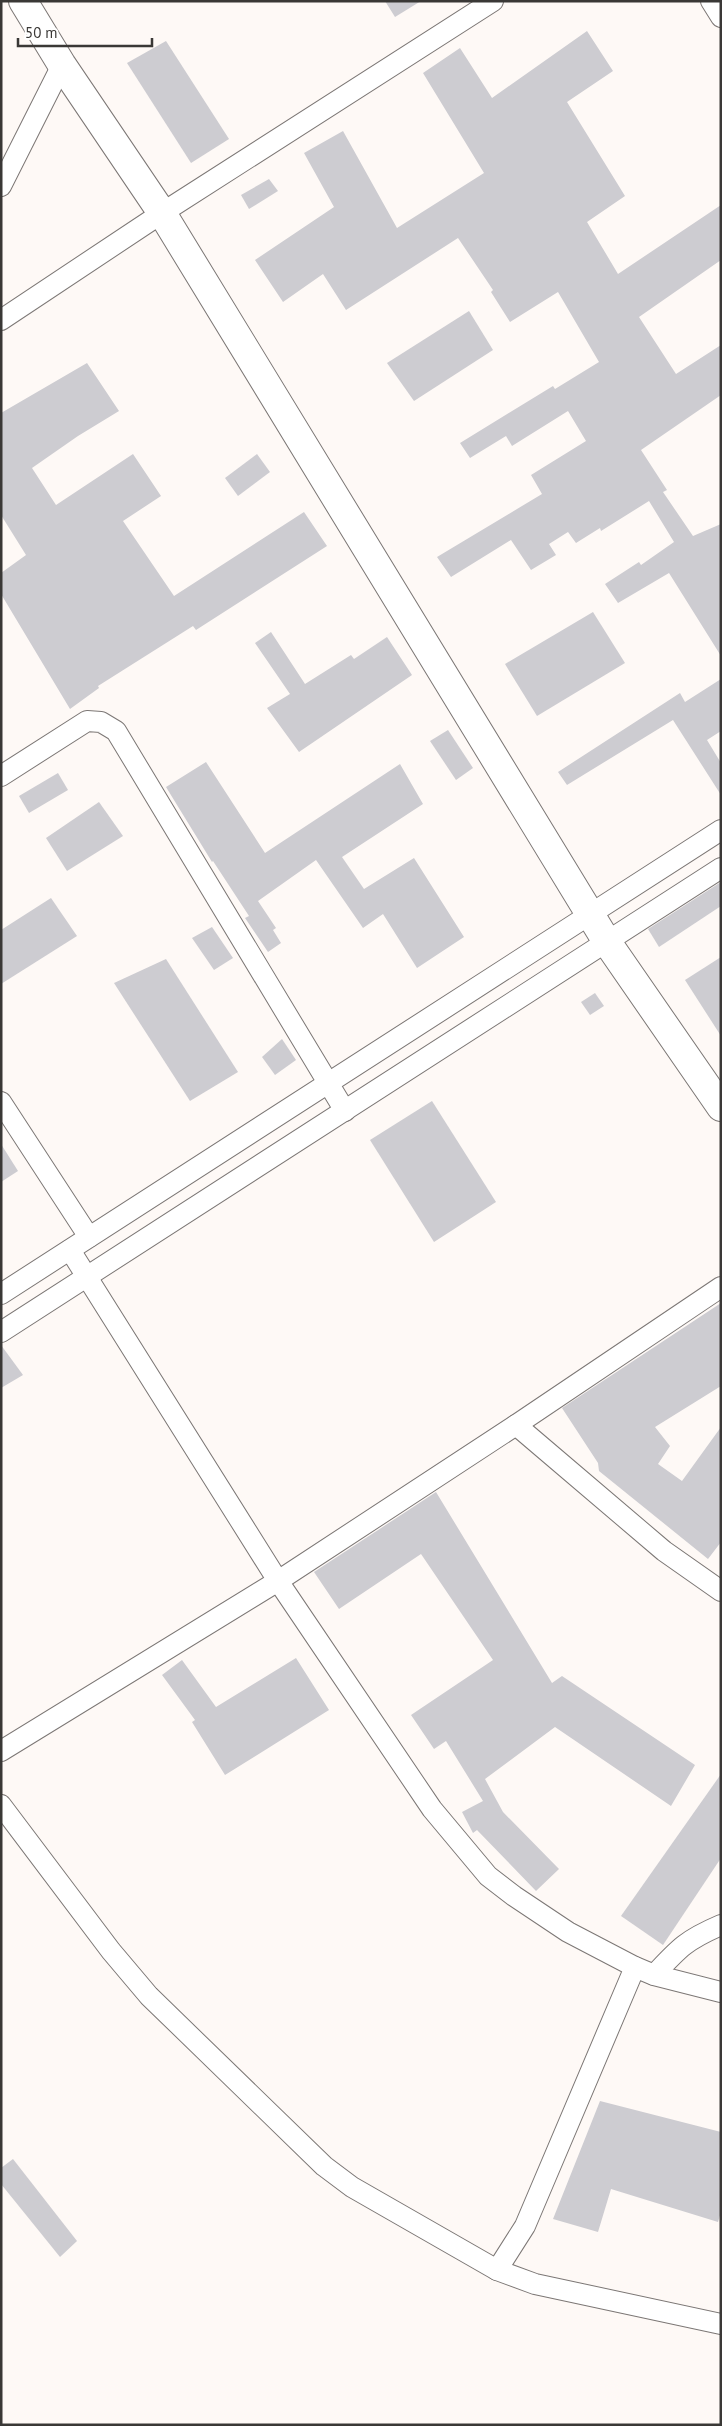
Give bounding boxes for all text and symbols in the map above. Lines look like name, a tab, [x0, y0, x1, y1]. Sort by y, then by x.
scale bar	[18, 15, 151, 47]
text: 50 m	[25, 23, 58, 42]

